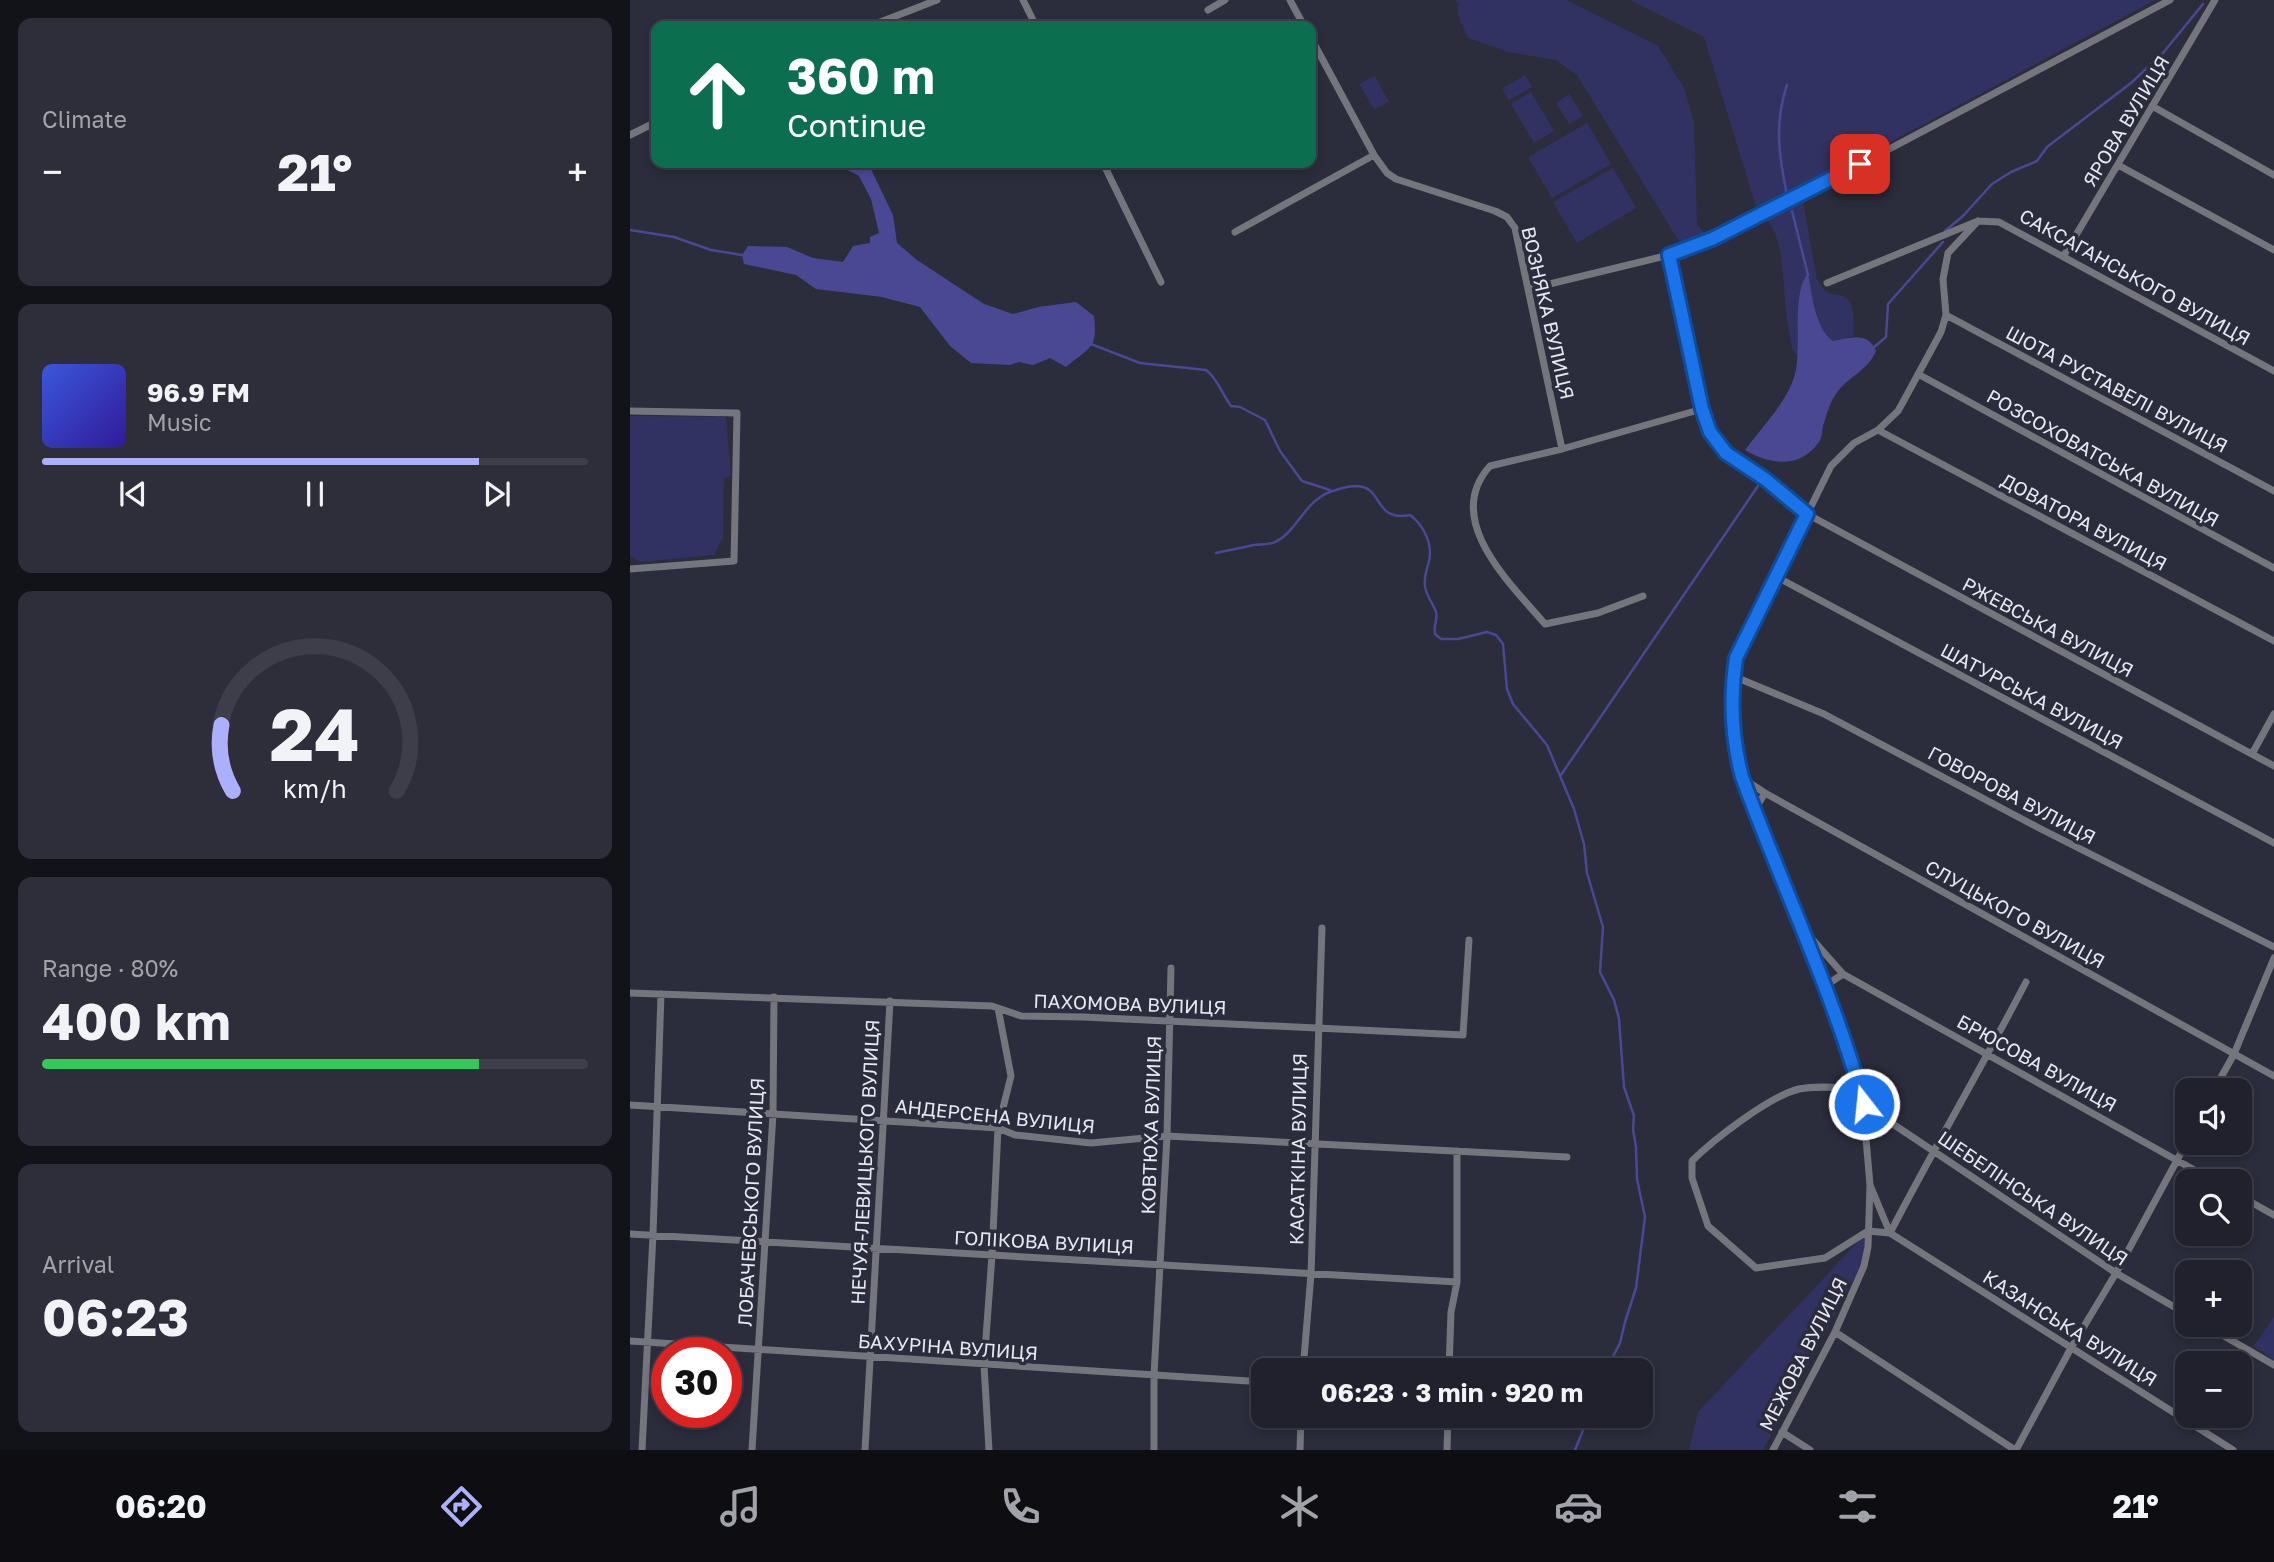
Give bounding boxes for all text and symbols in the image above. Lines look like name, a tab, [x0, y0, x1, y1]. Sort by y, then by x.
text: 360 m	[787, 46, 935, 105]
icon: ahead	[672, 49, 763, 140]
street label: ЯРОВА ВУЛИЦЯ	[2077, 51, 2174, 190]
text: Climate	[42, 105, 127, 133]
text: Continue	[787, 106, 926, 144]
pin	[1830, 134, 1890, 194]
text: 21°	[277, 140, 353, 202]
icon: arrive	[1841, 145, 1879, 183]
text: −	[42, 149, 63, 194]
text: +	[567, 149, 588, 194]
street label: САКСАГАНСЬКОГО ВУЛИЦЯ	[2016, 203, 2255, 350]
street label: ВОЗНЯКА ВУЛИЦЯ	[1517, 224, 1580, 402]
street label: ШОТА РУСТАВЕЛІ ВУЛИЦЯ	[2002, 320, 2232, 457]
text: 96.9 FM	[147, 377, 250, 408]
street label: РОЗСОХОВАТСЬКА ВУЛИЦЯ	[1983, 384, 2223, 531]
text: Music	[147, 408, 212, 436]
street label: ДОВАТОРА ВУЛИЦЯ	[1997, 468, 2171, 575]
icon: previous	[114, 475, 152, 513]
icon: pause	[296, 475, 334, 513]
icon: next	[478, 475, 516, 513]
street label: РЖЕВСЬКА ВУЛИЦЯ	[1959, 572, 2138, 681]
street label: ШАТУРСЬКА ВУЛИЦЯ	[1937, 638, 2127, 753]
text: 24	[270, 690, 360, 777]
street label: ГОВОРОВА ВУЛИЦЯ	[1924, 741, 2100, 849]
text: km/h	[283, 773, 347, 804]
street label: СЛУЦЬКОГО ВУЛИЦЯ	[1922, 855, 2109, 972]
text: Range · 80%	[42, 954, 178, 982]
text: 400 km	[42, 989, 231, 1051]
street label: ПАХОМОВА ВУЛИЦЯ	[1033, 989, 1227, 1018]
street label: БРЮСОВА ВУЛИЦЯ	[1953, 1009, 2121, 1116]
street label: НЕЧУЯ-ЛЕВИЦЬКОГО ВУЛИЦЯ	[846, 1019, 883, 1305]
street label: КОВТЮХА ВУЛИЦЯ	[1136, 1035, 1165, 1215]
street label: КАСАТКІНА ВУЛИЦЯ	[1284, 1053, 1311, 1245]
position arrow	[1827, 1067, 1901, 1141]
street label: ЛОБАЧЕВСЬКОГО ВУЛИЦЯ	[732, 1077, 769, 1327]
map controls	[2175, 1078, 2252, 1428]
button: sound	[2175, 1078, 2252, 1155]
street label: АНДЕРСЕНА ВУЛИЦЯ	[894, 1094, 1096, 1137]
street label: ШЕБЕЛІНСЬКА ВУЛИЦЯ	[1934, 1125, 2133, 1270]
button: search	[2175, 1169, 2252, 1246]
street label: ГОЛІКОВА ВУЛИЦЯ	[954, 1225, 1135, 1258]
text: Arrival	[42, 1250, 114, 1278]
button: +	[2175, 1260, 2252, 1337]
street label: КАЗАНСЬКА ВУЛИЦЯ	[1979, 1265, 2162, 1391]
street label: МЕЖОВА ВУЛИЦЯ	[1754, 1273, 1851, 1434]
text: 06:23	[42, 1285, 189, 1347]
street label: БАХУРІНА ВУЛИЦЯ	[857, 1329, 1039, 1364]
speed limit sign: 30	[651, 1337, 742, 1428]
button: −	[2175, 1351, 2252, 1428]
text: 06:23 · 3 min · 920 m	[1321, 1377, 1583, 1408]
icon: directions	[437, 1482, 486, 1531]
icon: music	[716, 1482, 765, 1531]
icon: phone	[996, 1482, 1045, 1531]
icon: climate	[1275, 1482, 1324, 1531]
icon: car	[1554, 1482, 1603, 1531]
icon: filters	[1833, 1482, 1882, 1531]
text: 06:20	[115, 1487, 207, 1525]
text: 21°	[2112, 1487, 2159, 1525]

